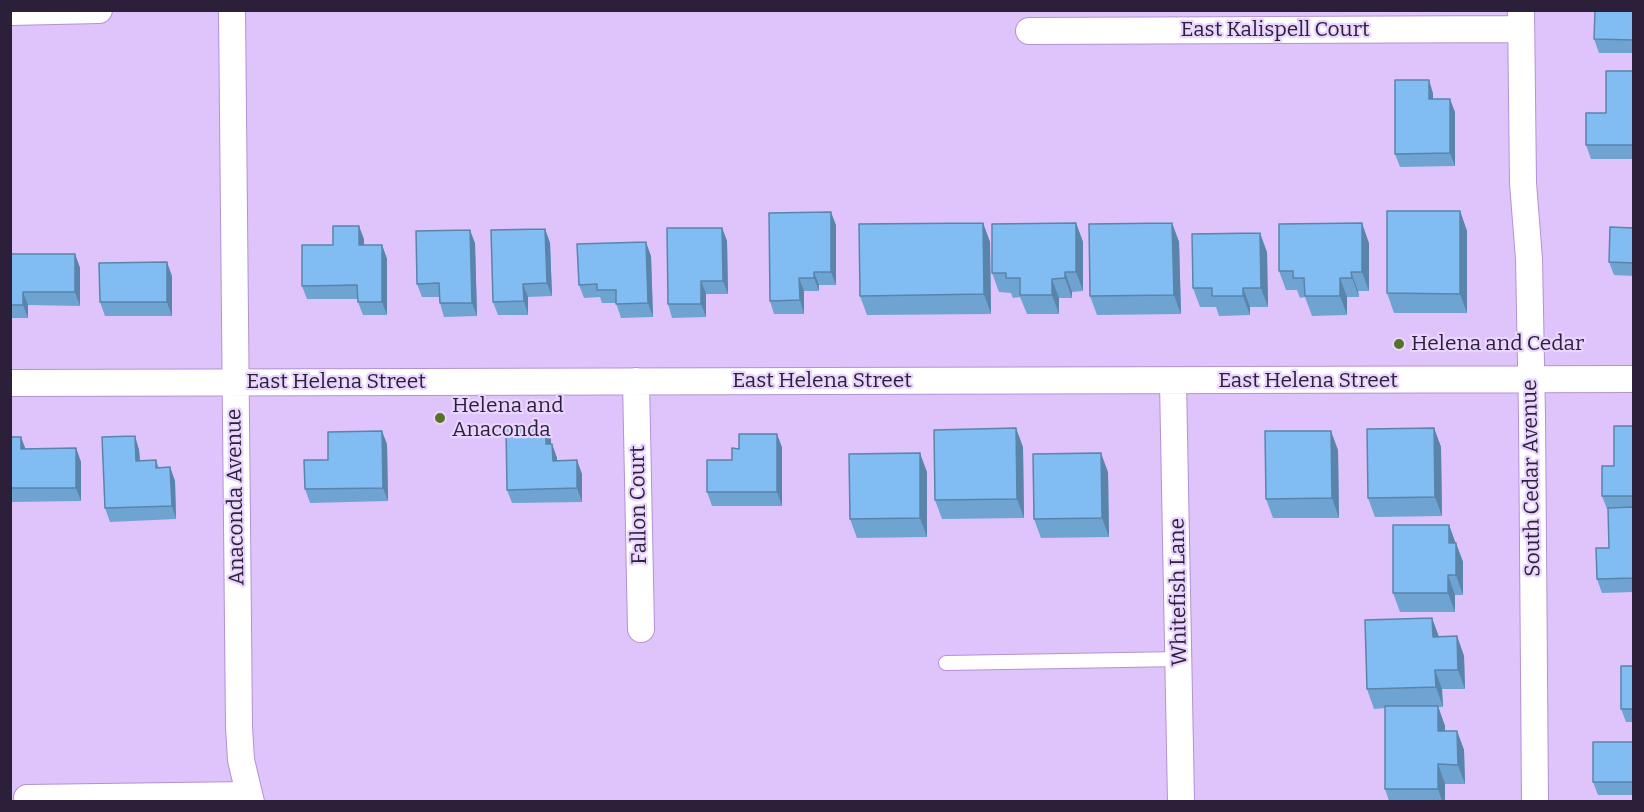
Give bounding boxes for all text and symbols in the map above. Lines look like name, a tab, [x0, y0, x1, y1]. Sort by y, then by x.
street label: East Kalispell Court	[1180, 17, 1370, 43]
place label: Helena and Cedar	[1411, 331, 1584, 357]
marker: Helena and Cedar	[1392, 337, 1406, 351]
street label: East Helena Street	[732, 368, 912, 394]
street label: East Helena Street	[1218, 368, 1398, 394]
street label: East Helena Street	[246, 369, 426, 395]
street label: South Cedar Avenue	[1518, 379, 1546, 577]
place label: Helena and Anaconda	[452, 393, 564, 443]
street label: Anaconda Avenue	[222, 408, 250, 586]
marker: Helena and Anaconda	[433, 411, 447, 425]
street label: Fallon Court	[625, 445, 653, 565]
street label: Whitefish Lane	[1165, 518, 1193, 666]

